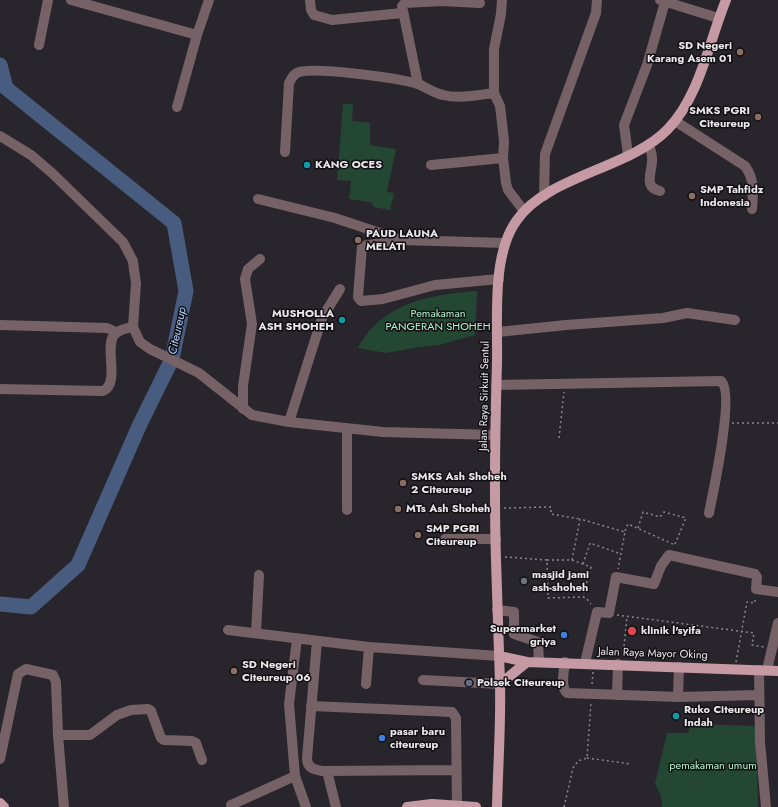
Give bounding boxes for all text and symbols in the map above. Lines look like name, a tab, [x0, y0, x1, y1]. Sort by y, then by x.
place label: SD Negeri Karang Asem 01	[647, 39, 732, 65]
marker: SD Negeri Karang Asem 01	[735, 47, 745, 57]
place label: SMKS PGRI Citeureup	[689, 104, 750, 130]
marker: SMKS PGRI Citeureup	[753, 112, 763, 122]
place label: KANG OCES	[315, 158, 382, 172]
marker: KANG OCES	[302, 160, 312, 170]
place label: SMP Tahfidz Indonesia	[700, 183, 763, 209]
marker: SMP Tahfidz Indonesia	[687, 191, 697, 201]
place label: PAUD LAUNA MELATI	[366, 227, 438, 253]
marker: PAUD LAUNA MELATI	[353, 235, 363, 245]
water label: Citeureup	[166, 306, 190, 356]
place label: MUSHOLLA ASH SHOHEH	[259, 307, 334, 333]
park label: Pemakaman PANGERAN SHOHEH	[385, 307, 491, 333]
marker: MUSHOLLA ASH SHOHEH	[337, 315, 347, 325]
street label: Jalan Raya Sirkuit Sentul	[477, 341, 493, 451]
place label: SMKS Ash Shoheh 2 Citeureup	[411, 470, 507, 496]
marker: SMKS Ash Shoheh 2 Citeureup	[398, 478, 408, 488]
place label: MTs Ash Shoheh	[406, 502, 490, 516]
marker: MTs Ash Shoheh	[393, 504, 403, 514]
place label: SMP PGRI Citeureup	[426, 522, 479, 548]
marker: SMP PGRI Citeureup	[413, 530, 423, 540]
place label: masjid jami ash-shoheh	[532, 568, 589, 594]
marker: masjid jami ash-shoheh	[519, 576, 529, 586]
place label: Supermarket griya	[490, 622, 556, 648]
place label: klinik l'syifa	[641, 624, 701, 638]
marker: klinik l'syifa	[626, 625, 638, 637]
marker: Supermarket griya	[559, 630, 569, 640]
street label: Jalan Raya Mayor Oking	[598, 645, 708, 663]
place label: SD Negeri Citeureup 06	[242, 658, 311, 684]
marker: SD Negeri Citeureup 06	[229, 666, 239, 676]
place label: Polsek Citeureup	[477, 676, 565, 690]
marker: Polsek Citeureup	[464, 678, 474, 688]
place label: Ruko Citeureup Indah	[684, 703, 764, 729]
marker: Ruko Citeureup Indah	[671, 711, 681, 721]
place label: pasar baru citeureup	[390, 725, 445, 751]
marker: pasar baru citeureup	[377, 733, 387, 743]
park label: pemakaman umum	[669, 759, 757, 773]

